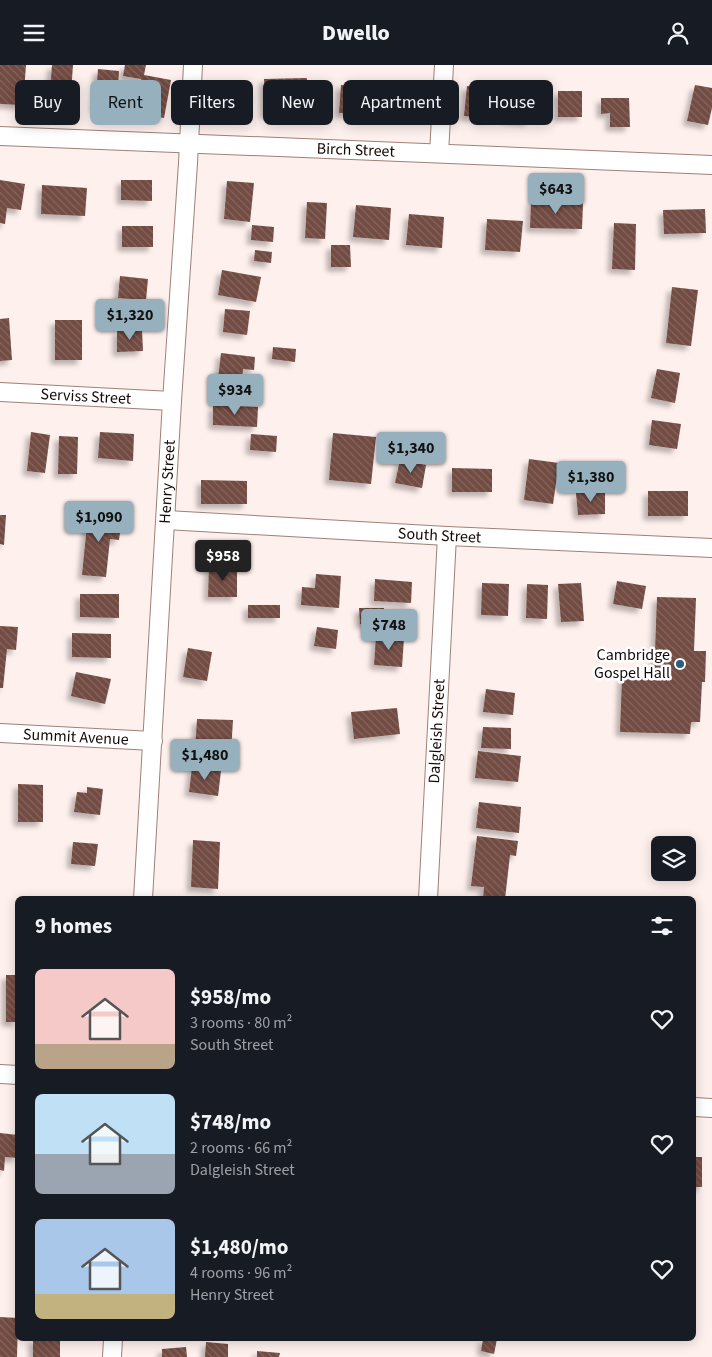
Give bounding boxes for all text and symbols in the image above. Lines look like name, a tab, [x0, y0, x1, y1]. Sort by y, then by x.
text: Dwello	[322, 17, 390, 49]
icon: menu	[20, 19, 48, 47]
icon: person	[664, 19, 692, 47]
chip: Buy	[15, 80, 80, 125]
chip: Rent	[90, 80, 161, 125]
chip: Filters	[171, 80, 253, 125]
chip: New	[263, 80, 333, 125]
chip: Apartment	[343, 80, 459, 125]
chip: House	[469, 80, 553, 125]
street label: Birch Street	[316, 138, 396, 163]
pin: $643	[526, 173, 586, 215]
text: $643	[539, 178, 573, 200]
pin: $1,320	[89, 299, 171, 341]
text: $1,320	[106, 304, 154, 326]
pin: $934	[205, 373, 265, 416]
text: $934	[218, 379, 252, 401]
street label: Serviss Street	[40, 383, 132, 410]
pin: $1,340	[370, 431, 452, 474]
text: $1,340	[387, 437, 435, 459]
street label: Henry Street	[154, 439, 181, 524]
pin: $1,380	[550, 461, 632, 503]
text: $1,380	[567, 466, 615, 488]
pin: $1,090	[58, 501, 140, 543]
text: $1,090	[75, 506, 123, 528]
street label: South Street	[397, 522, 482, 549]
pin: $958	[193, 539, 253, 582]
text: $958	[206, 545, 240, 567]
pin: $748	[359, 609, 419, 651]
text: $748	[372, 614, 406, 636]
place label: Cambridge Gospel Hall	[594, 644, 670, 684]
marker: Cambridge Gospel Hall	[674, 658, 686, 670]
street label: Dalgleish Street	[423, 678, 451, 784]
street label: Summit Avenue	[23, 723, 129, 751]
pin: $1,480	[164, 739, 246, 781]
text: $1,480	[181, 744, 229, 766]
map controls	[651, 836, 696, 881]
button: layers	[651, 836, 696, 881]
text: 9 homes	[35, 911, 112, 941]
icon: filters	[648, 912, 676, 940]
text: $958/mo	[190, 982, 271, 1012]
icon: home	[75, 989, 135, 1049]
icon: heart	[648, 1005, 676, 1033]
text: 3 rooms · 80 m²	[190, 1012, 292, 1034]
text: South Street	[190, 1034, 273, 1056]
text: $748/mo	[190, 1107, 271, 1137]
icon: home	[75, 1114, 135, 1174]
icon: heart	[648, 1130, 676, 1158]
text: 2 rooms · 66 m²	[190, 1137, 292, 1159]
text: Dalgleish Street	[190, 1159, 295, 1181]
text: $1,480/mo	[190, 1232, 289, 1262]
icon: home	[75, 1239, 135, 1299]
icon: heart	[648, 1255, 676, 1283]
text: 4 rooms · 96 m²	[190, 1262, 292, 1284]
text: Henry Street	[190, 1284, 274, 1306]

